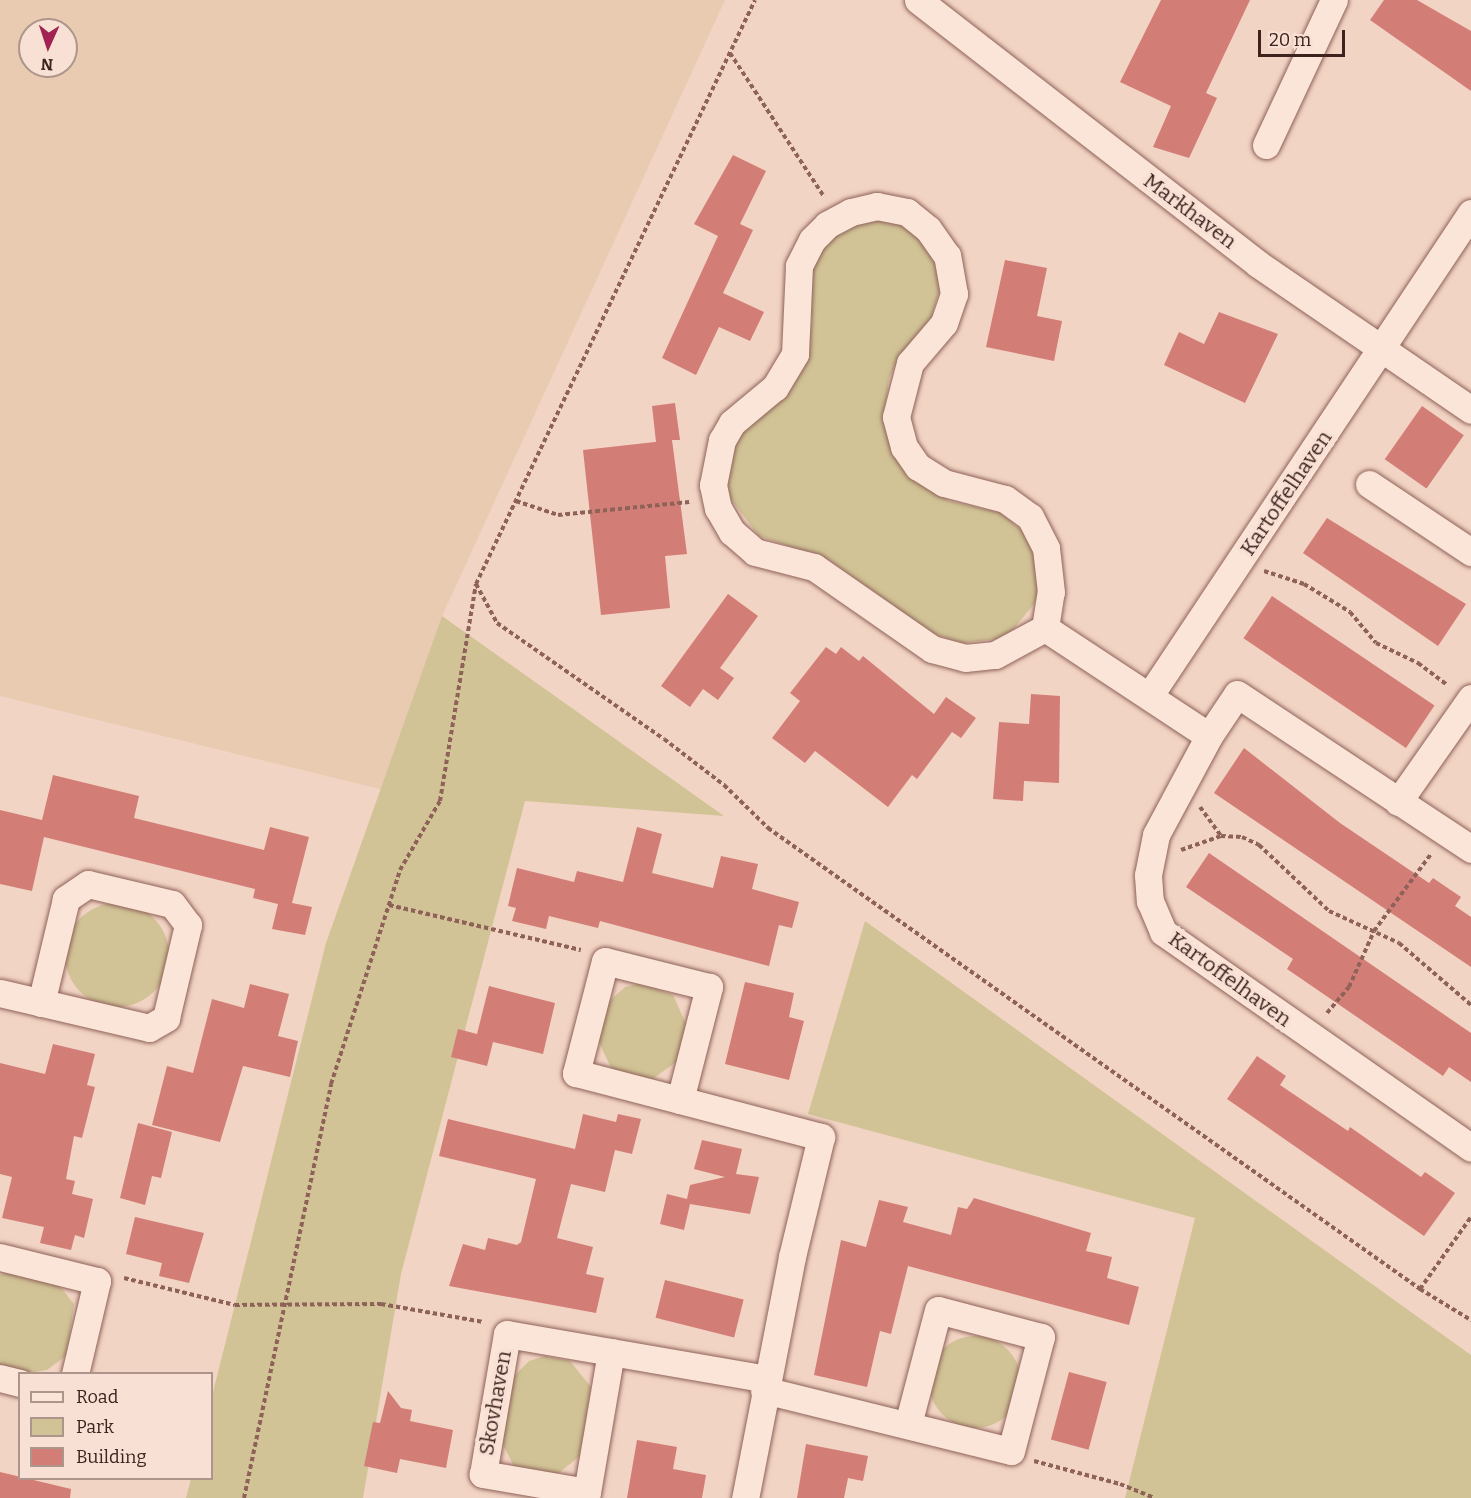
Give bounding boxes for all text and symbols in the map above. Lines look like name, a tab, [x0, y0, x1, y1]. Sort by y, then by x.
north arrow	[18, 18, 78, 78]
scale bar	[1261, 18, 1348, 56]
text: 20 m	[1269, 29, 1311, 51]
text: N	[40, 55, 54, 74]
street label: Markhaven	[1139, 168, 1241, 254]
street label: Kartoffelhaven	[1235, 426, 1337, 560]
street label: Kartoffelhaven	[1164, 926, 1296, 1032]
street label: Skovhaven	[473, 1349, 517, 1457]
legend	[18, 1372, 213, 1480]
text: Road	[76, 1386, 118, 1408]
text: Park	[76, 1416, 114, 1438]
text: Building	[76, 1446, 147, 1468]

